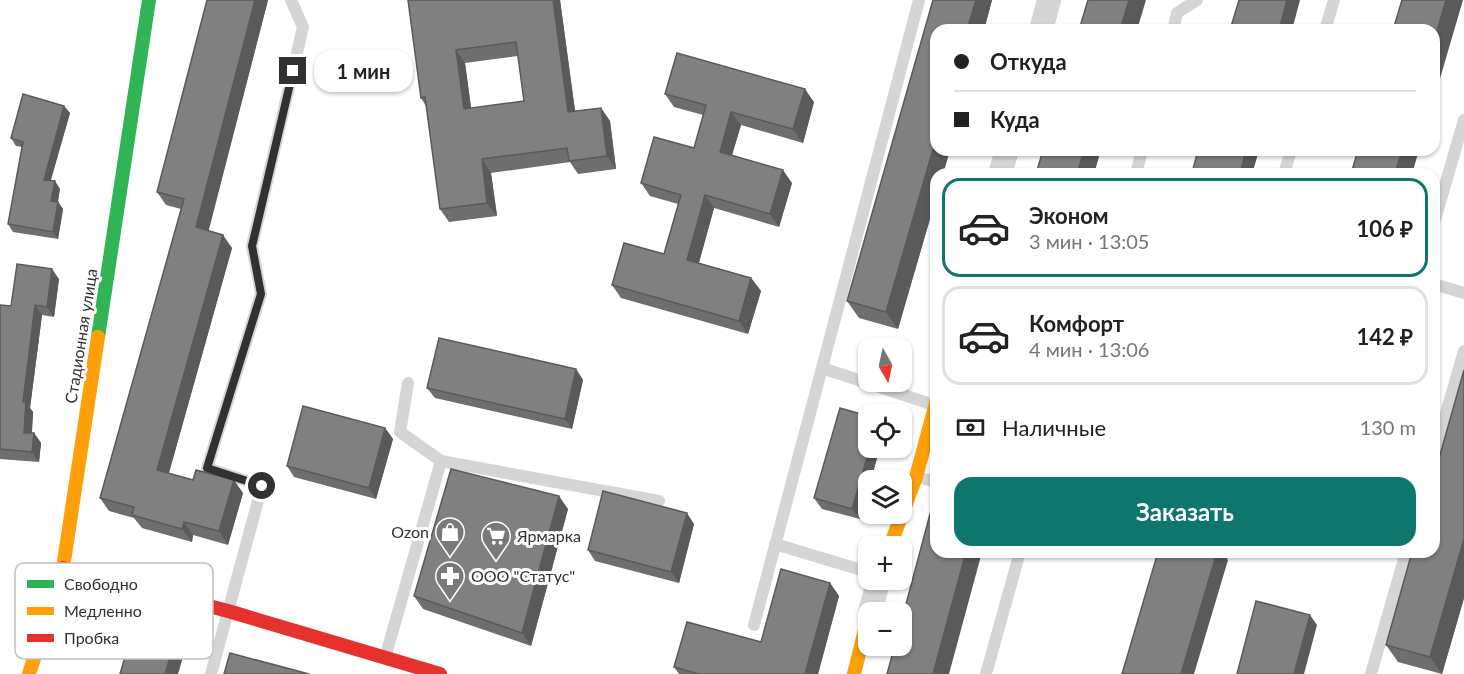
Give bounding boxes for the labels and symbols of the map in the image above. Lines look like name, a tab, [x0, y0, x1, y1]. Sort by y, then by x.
callout: 1 мин	[314, 50, 413, 92]
route end	[279, 57, 306, 84]
street label: Стадионная улица	[60, 267, 101, 405]
north arrow	[858, 338, 912, 392]
route start	[248, 472, 275, 499]
shop icon: Ozon	[434, 516, 466, 558]
supermarket icon: Ярмарка	[480, 520, 512, 562]
place label: Ozon	[391, 522, 429, 541]
place label: Ярмарка	[516, 526, 581, 545]
pharmacy icon: ООО "Статус"	[434, 560, 466, 602]
legend	[15, 563, 213, 659]
place label: ООО "Статус"	[471, 566, 575, 585]
text: Свободно	[64, 574, 138, 593]
text: Медленно	[64, 601, 142, 620]
text: Пробка	[64, 628, 119, 647]

